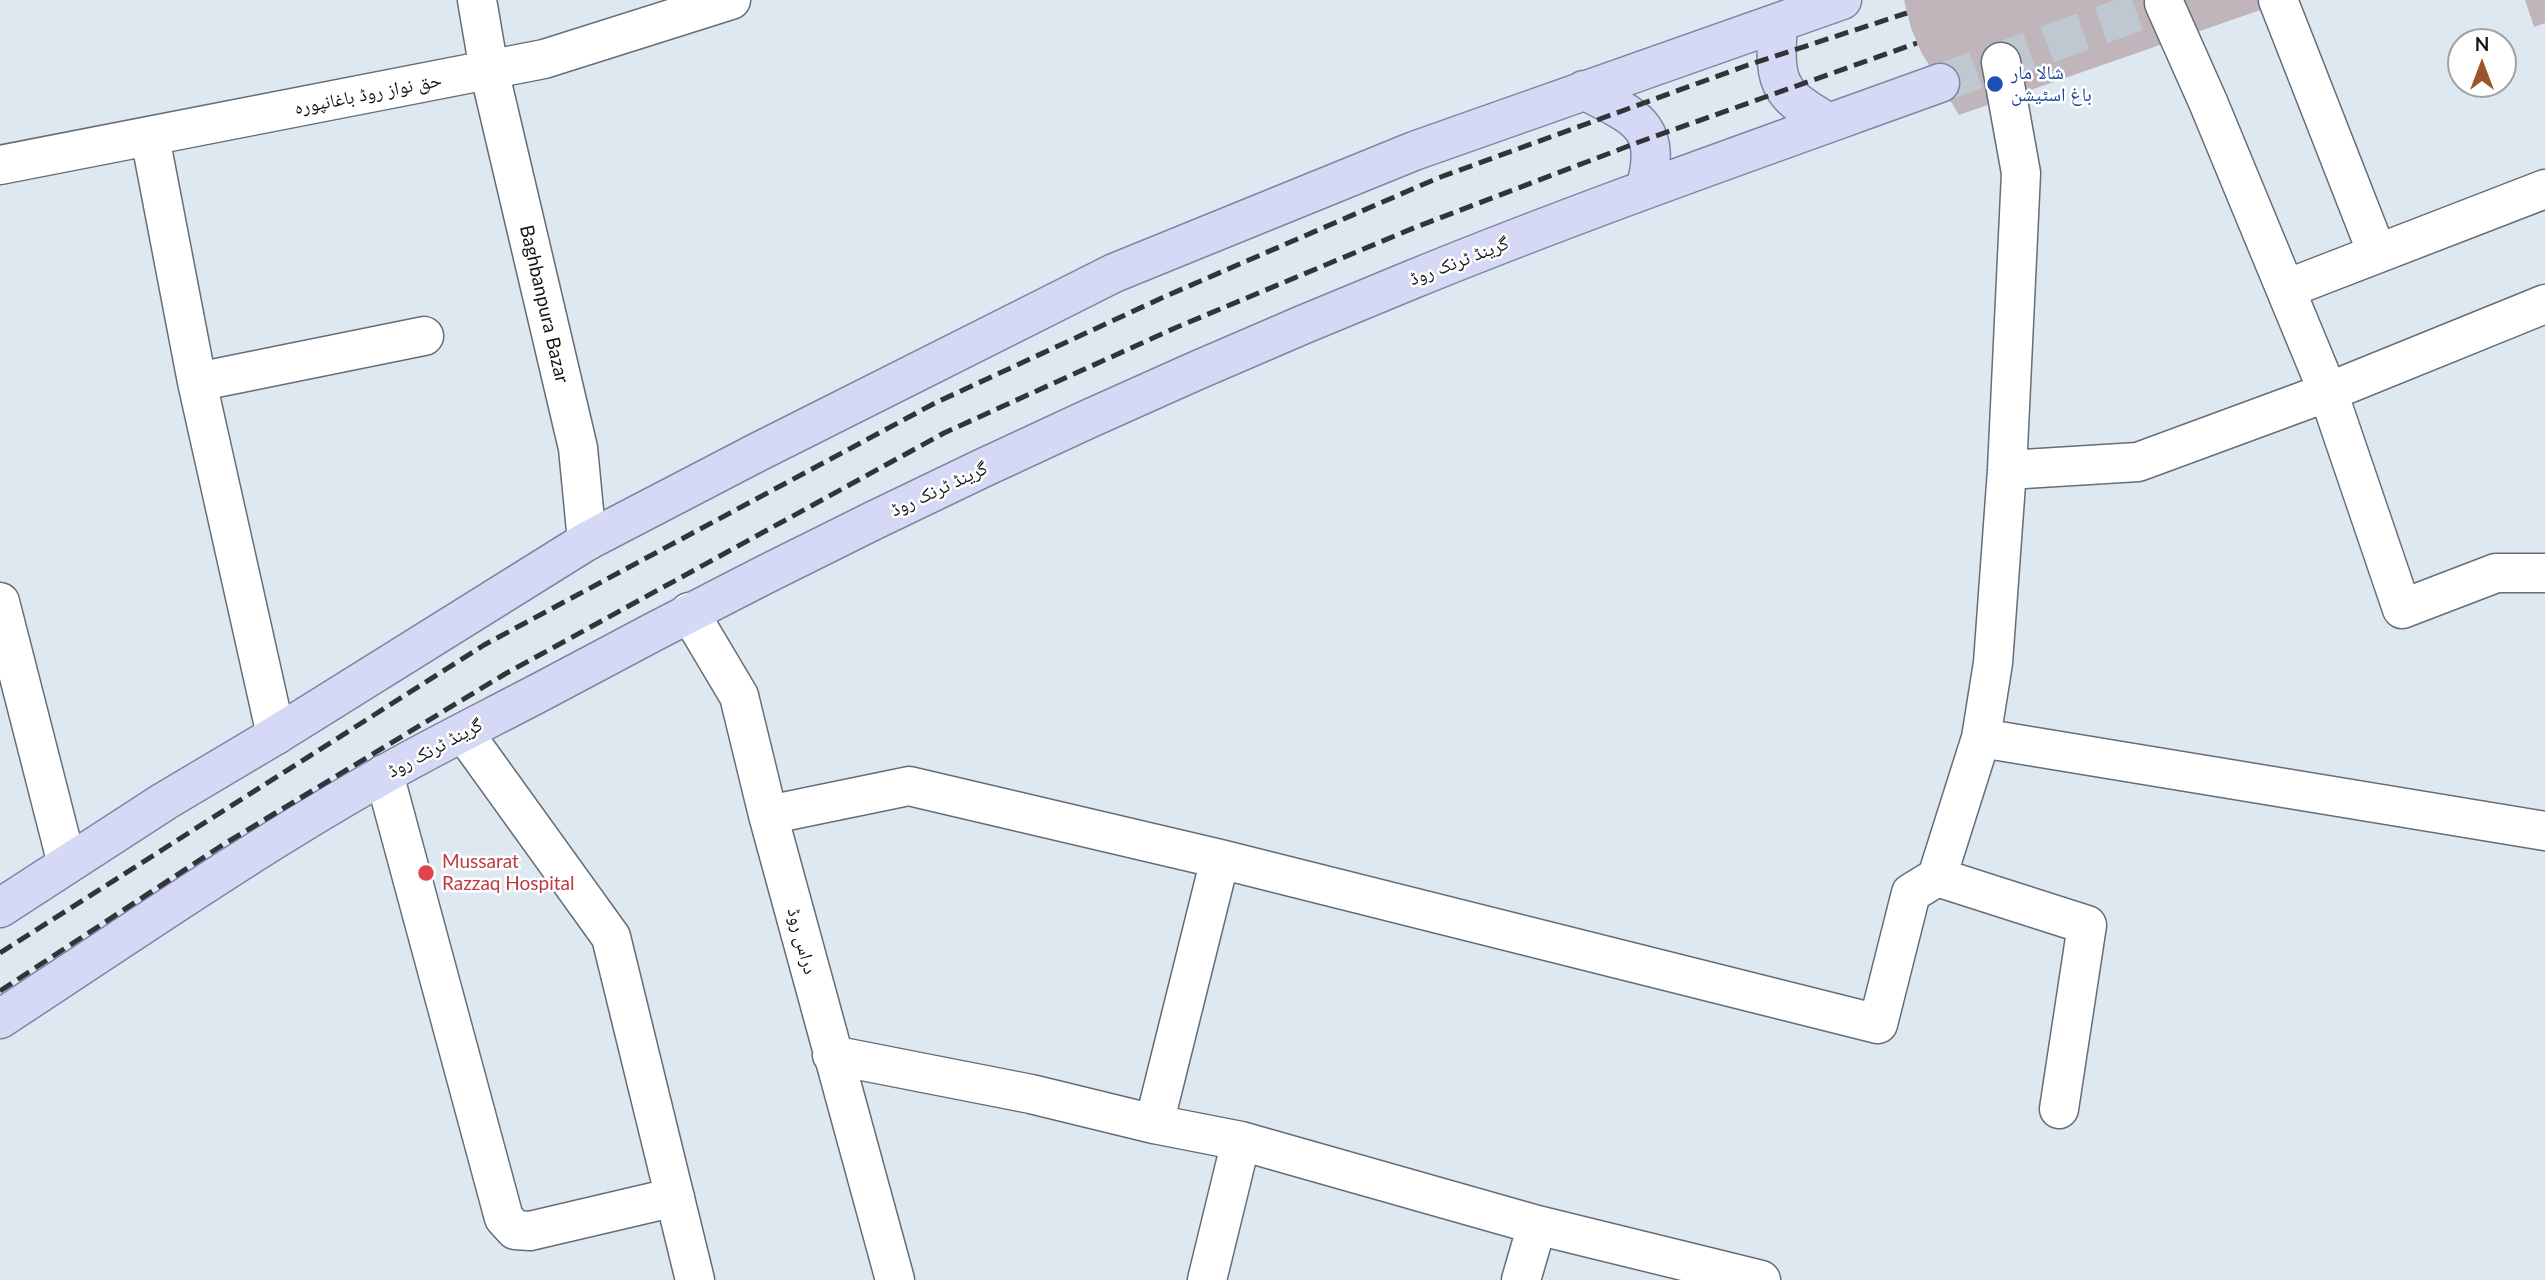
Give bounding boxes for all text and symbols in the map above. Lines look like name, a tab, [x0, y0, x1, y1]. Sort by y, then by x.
north arrow	[2447, 28, 2517, 98]
text: N	[2475, 32, 2489, 55]
place label: شالا مار باغ اسٹیشن	[2011, 62, 2092, 106]
street label: حق نواز روڈ باغانپورہ	[292, 69, 444, 119]
marker: شالا مار باغ اسٹیشن	[1985, 74, 2005, 94]
street label: Baghbanpura Bazar	[515, 223, 573, 385]
street label: گرینڈ ٹرنک روڈ	[1406, 232, 1512, 290]
street label: گرینڈ ٹرنک روڈ	[887, 457, 991, 521]
street label: گرینڈ ٹرنک روڈ	[383, 713, 487, 783]
place label: Mussarat Razzaq Hospital	[442, 851, 574, 895]
marker: Mussarat Razzaq Hospital	[416, 863, 436, 883]
street label: دراس روڈ	[782, 905, 822, 977]

